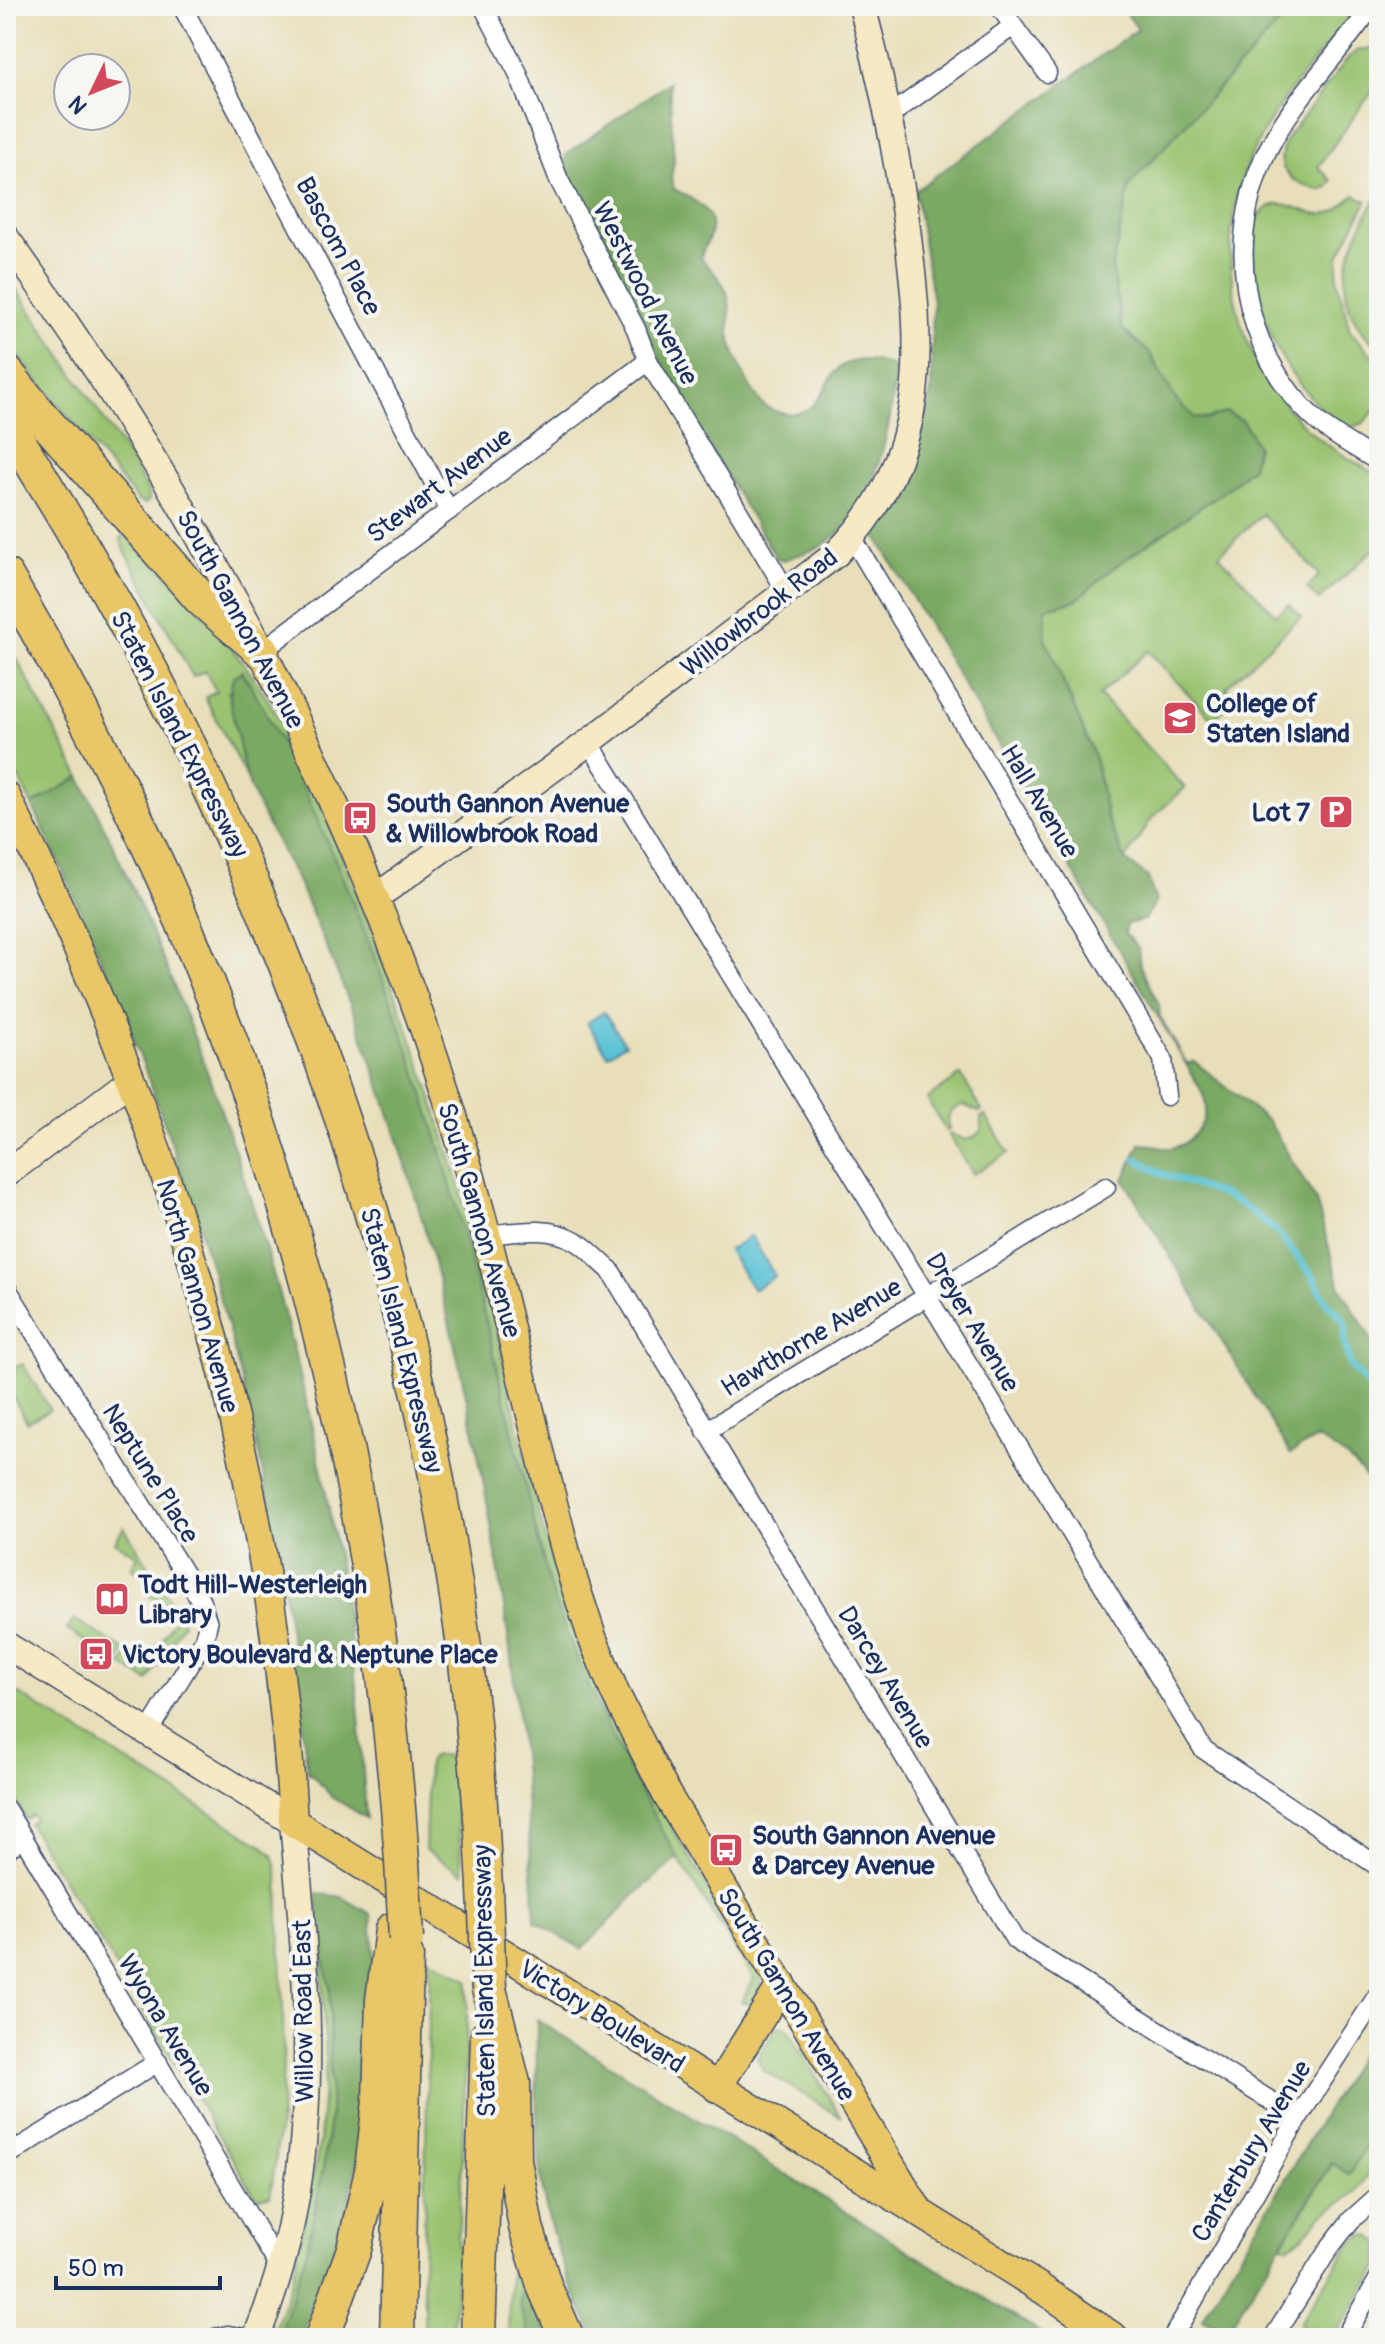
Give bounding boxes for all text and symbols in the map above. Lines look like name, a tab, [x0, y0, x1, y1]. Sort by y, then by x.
north arrow	[52, 52, 132, 132]
text: N	[63, 90, 93, 120]
street label: Bascom Place	[288, 172, 388, 321]
street label: Westwood Avenue	[585, 197, 705, 390]
street label: Stewart Avenue	[361, 421, 519, 551]
street label: South Gannon Avenue	[169, 505, 311, 734]
street label: Willowbrook Road	[675, 542, 844, 684]
street label: Staten Island Expressway	[103, 606, 255, 863]
place label: College of Staten Island	[1206, 688, 1350, 750]
school or university icon: College of Staten Island	[1161, 699, 1199, 737]
street label: Hall Avenue	[993, 739, 1086, 864]
place label: South Gannon Avenue & Willowbrook Road	[386, 788, 630, 850]
parking icon: Lot 7	[1317, 793, 1355, 831]
place label: Lot 7	[1251, 797, 1310, 829]
bus stop icon: South Gannon Avenue & Willowbrook Road	[341, 799, 379, 837]
street label: South Gannon Avenue	[430, 1099, 528, 1342]
street label: North Gannon Avenue	[148, 1176, 246, 1417]
street label: Staten Island Expressway	[353, 1204, 450, 1476]
street label: Dreyer Avenue	[918, 1247, 1026, 1398]
street label: Hawthorne Avenue	[715, 1271, 908, 1404]
street label: Neptune Place	[95, 1398, 206, 1549]
place label: Todt Hill-Westerleigh Library	[137, 1569, 367, 1631]
library icon: Todt Hill-Westerleigh Library	[93, 1580, 131, 1618]
street label: Darcey Avenue	[830, 1601, 940, 1755]
bus stop icon: Victory Boulevard & Neptune Place	[77, 1635, 115, 1673]
place label: Victory Boulevard & Neptune Place	[122, 1639, 499, 1671]
place label: South Gannon Avenue & Darcey Avenue	[752, 1820, 996, 1882]
bus stop icon: South Gannon Avenue & Darcey Avenue	[707, 1831, 745, 1869]
street label: Staten Island Expressway	[467, 1844, 503, 2118]
street label: South Gannon Avenue	[710, 1882, 863, 2107]
street label: Willow Road East	[286, 1919, 322, 2103]
street label: Wyona Avenue	[110, 1949, 220, 2102]
street label: Victory Boulevard	[512, 1953, 690, 2081]
street label: Canterbury Avenue	[1185, 2055, 1319, 2248]
scale bar	[56, 2240, 220, 2290]
text: 50 m	[68, 2254, 124, 2283]

